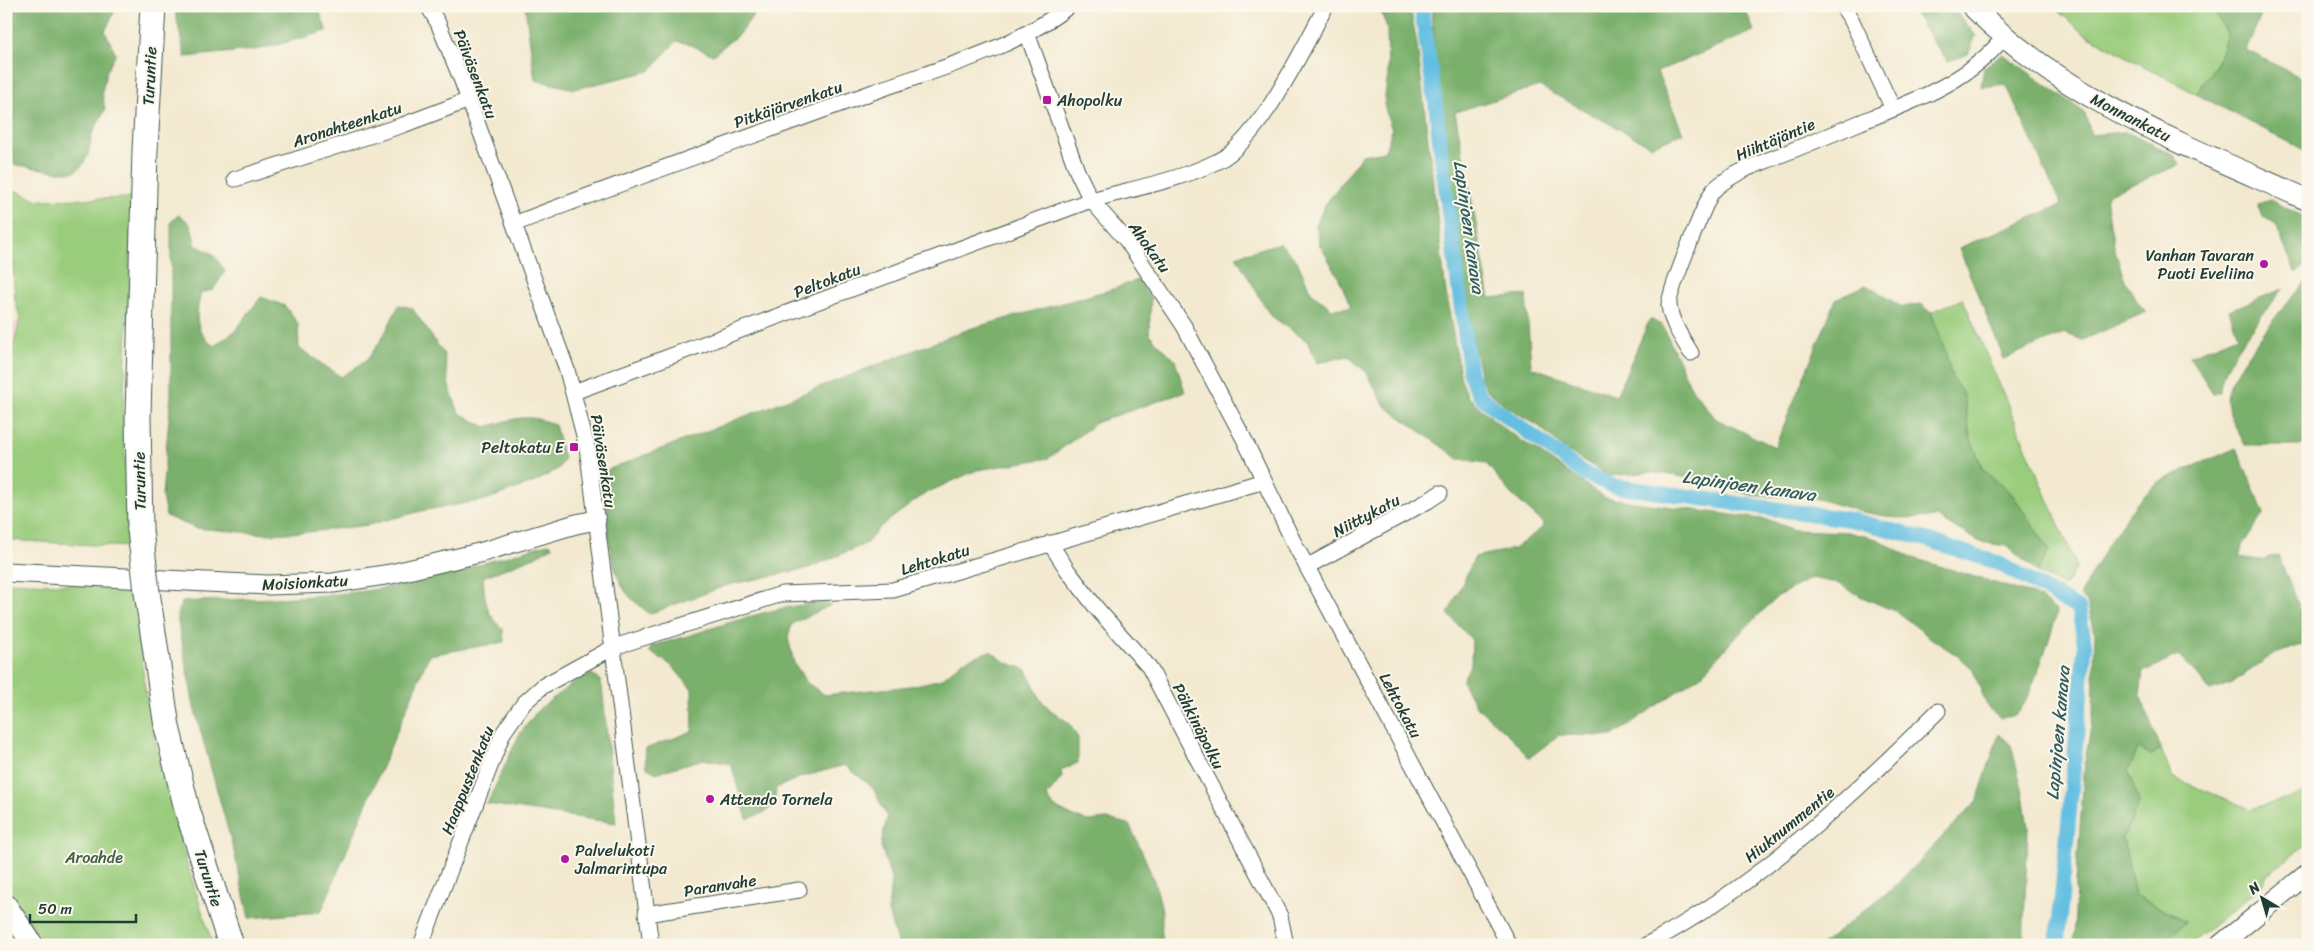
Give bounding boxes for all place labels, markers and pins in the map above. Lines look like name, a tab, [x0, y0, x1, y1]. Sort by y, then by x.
place label: Ahopolku	[1056, 86, 1123, 115]
marker: Ahopolku	[1041, 94, 1053, 106]
place label: Vanhan Tavaran Puoti Eveliina	[2145, 241, 2254, 288]
marker: Vanhan Tavaran Puoti Eveliina	[2258, 258, 2270, 270]
place label: Peltokatu E	[481, 433, 565, 462]
marker: Peltokatu E	[568, 441, 580, 453]
place label: Attendo Tornela	[719, 785, 834, 814]
marker: Attendo Tornela	[704, 793, 716, 805]
place label: Palvelukoti Jalmarintupa	[574, 836, 668, 883]
marker: Palvelukoti Jalmarintupa	[559, 853, 571, 865]

